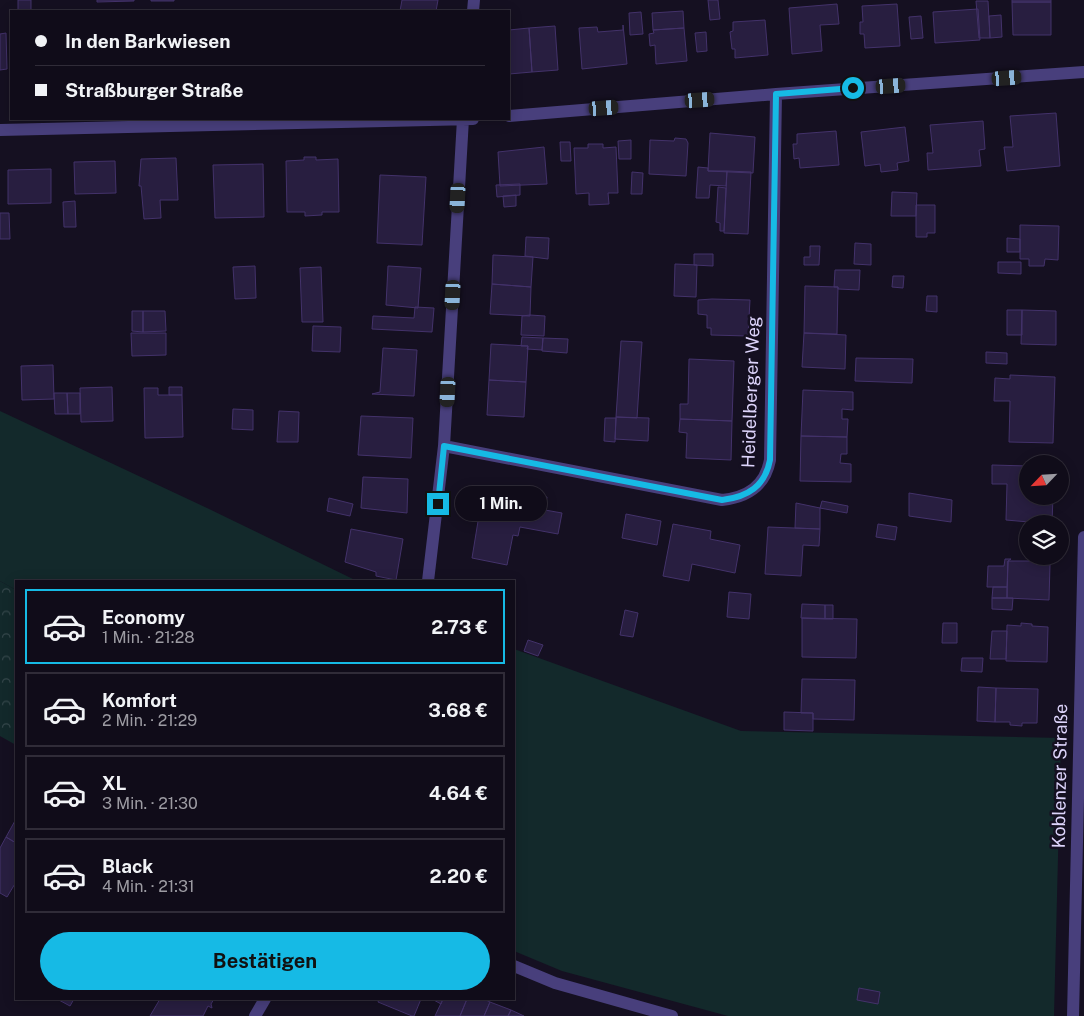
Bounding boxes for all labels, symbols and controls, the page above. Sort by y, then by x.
text: In den Barkwiesen [65,30,230,52]
car [991,69,1022,87]
route start [842,77,864,99]
car [875,77,906,95]
text: Straßburger Straße [65,79,243,101]
car [684,91,715,109]
car [588,99,619,117]
car [449,183,466,213]
car [444,280,461,310]
street label: Heidelberger Weg [737,316,764,468]
car [439,377,456,407]
north arrow [1019,455,1069,505]
map controls [1019,455,1069,565]
callout: 1 Min. [456,486,548,522]
route end [427,493,449,515]
text: 1 Min. [479,494,523,513]
button: layers [1019,515,1069,565]
icon: car [42,604,87,649]
text: Economy [102,606,185,628]
text: 2.73 € [431,616,488,638]
text: 1 Min. · 21:28 [102,628,195,647]
icon: car [42,687,87,732]
text: Komfort [102,689,177,711]
text: 3.68 € [428,699,488,721]
street label: Koblenzer Straße [1048,704,1071,848]
text: 2 Min. · 21:29 [102,711,197,730]
icon: car [42,770,87,815]
text: XL [102,772,127,794]
text: 4.64 € [429,782,488,804]
text: 3 Min. · 21:30 [102,794,198,813]
icon: car [42,853,87,898]
text: Black [102,855,153,877]
text: 2.20 € [429,865,488,887]
text: 4 Min. · 21:31 [102,877,195,896]
button: Bestätigen [40,932,490,990]

